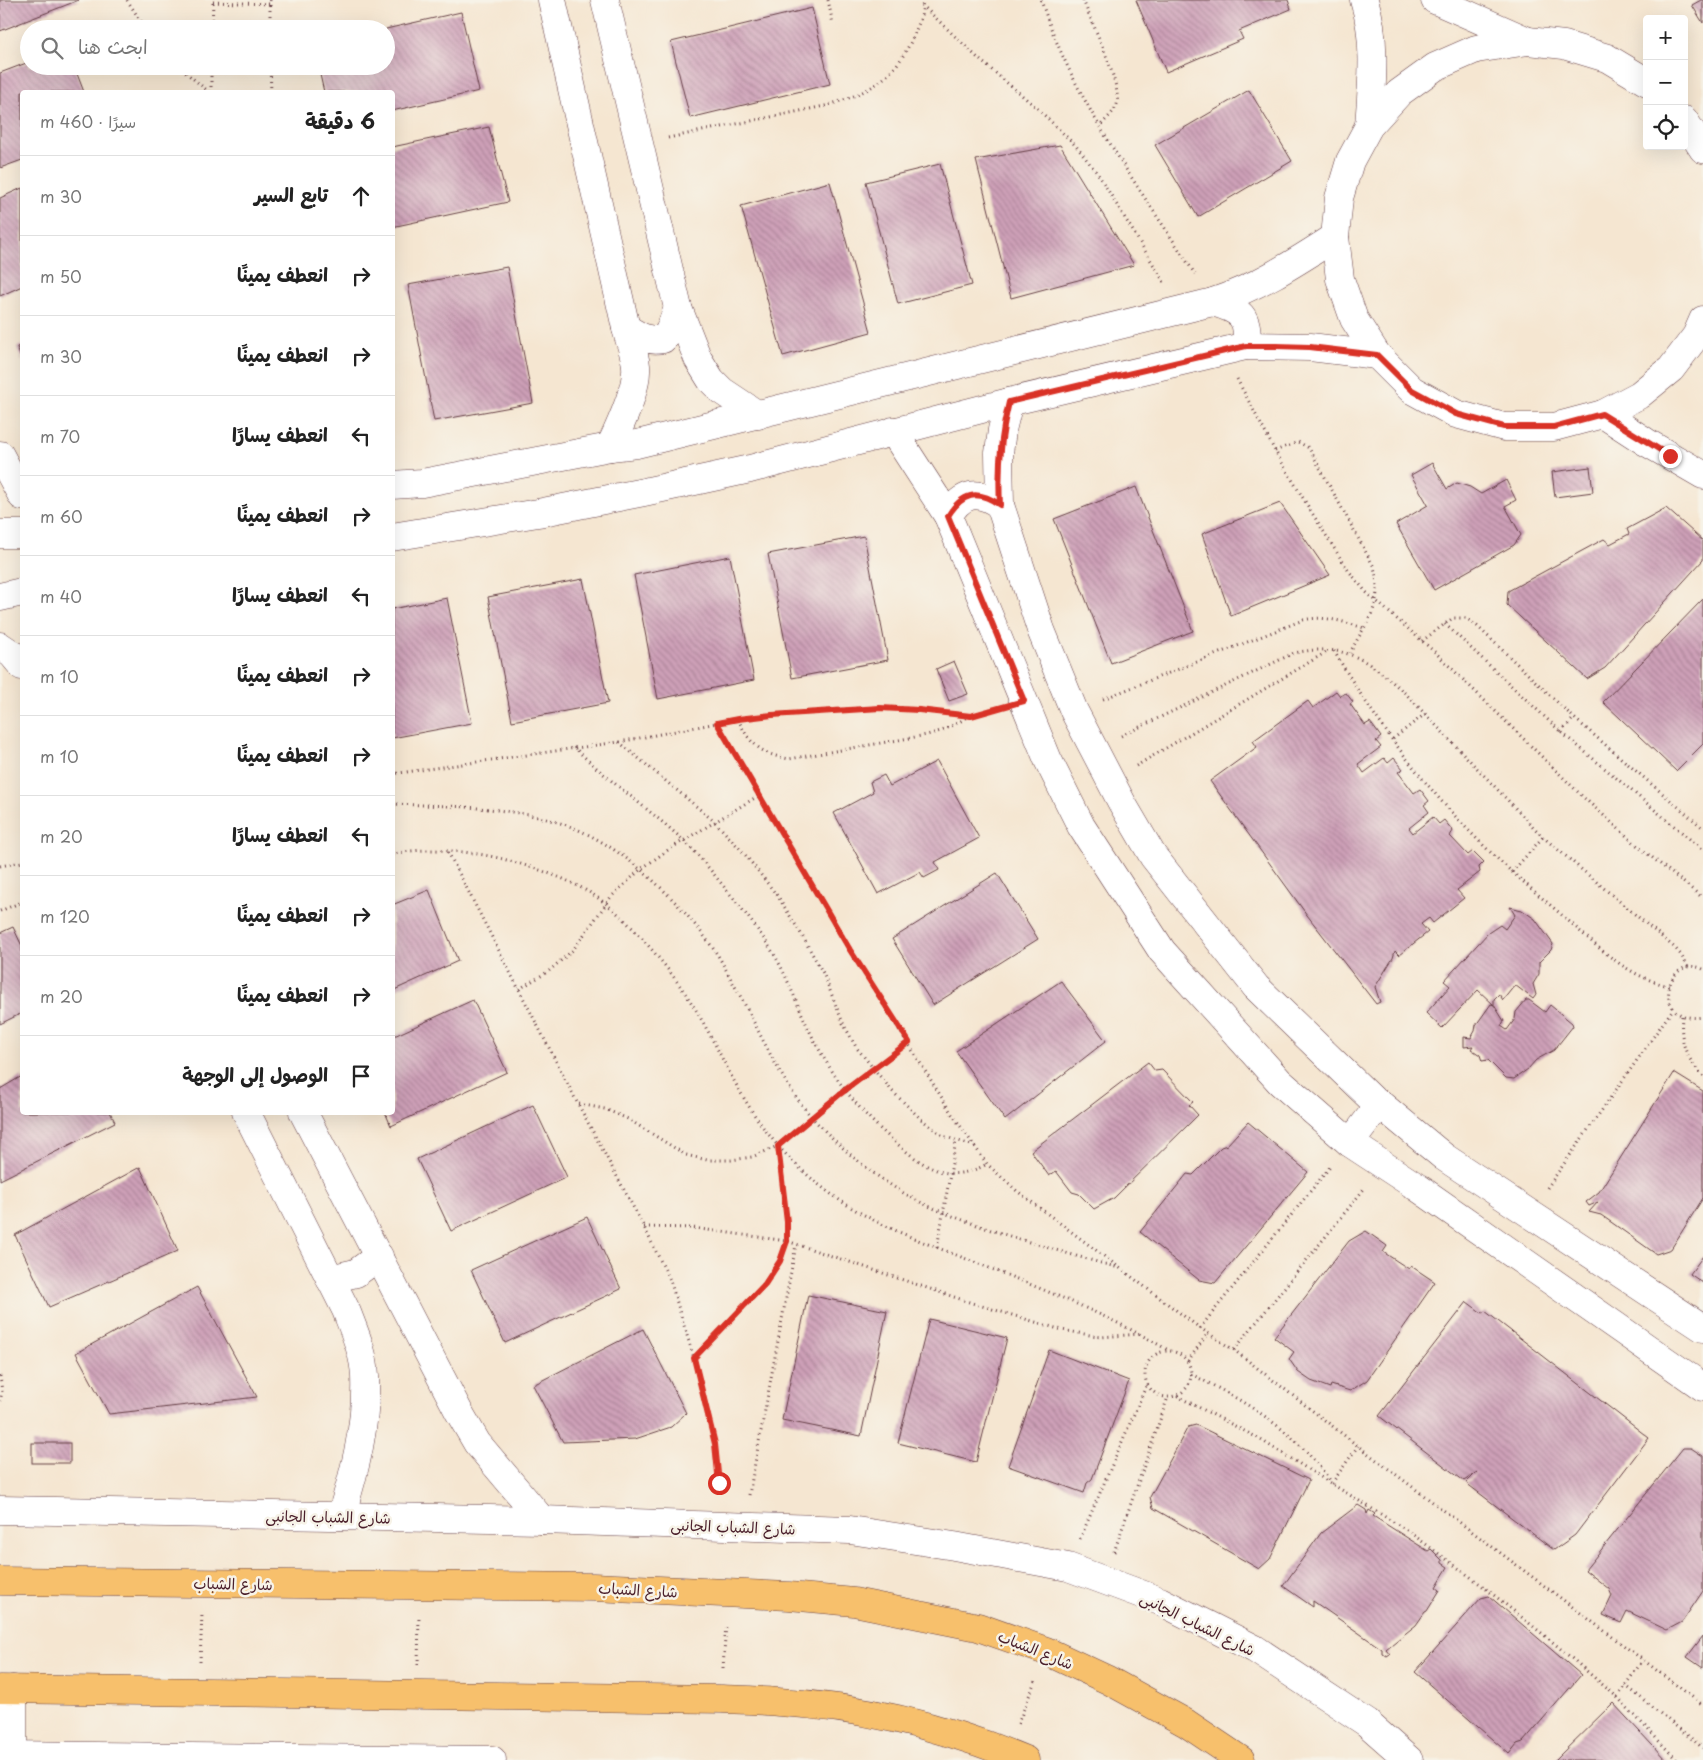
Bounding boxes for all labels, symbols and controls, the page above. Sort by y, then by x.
map controls [1643,15,1688,150]
button: + [1643,15,1688,60]
search box [20,20,395,75]
text: ابحث هنا [78,32,148,60]
icon: search [38,34,66,62]
button: − [1643,60,1688,105]
text: 6 دقيقة [305,104,375,136]
button: locate [1643,105,1688,150]
text: سيرًا · 460 m [40,109,136,133]
text: تابع السير [254,180,328,208]
icon: ahead [347,182,375,210]
text: 30 m [40,184,82,208]
text: انعطف يمينًا [237,260,328,288]
icon: right [347,262,375,290]
text: 50 m [40,264,82,288]
text: انعطف يمينًا [237,340,328,368]
icon: right [347,342,375,370]
text: 30 m [40,344,82,368]
text: انعطف يسارًا [232,420,328,448]
icon: left [347,422,375,450]
text: 70 m [40,424,80,448]
route end [1659,445,1682,468]
text: انعطف يمينًا [237,500,328,528]
icon: right [347,502,375,530]
text: 60 m [40,504,83,528]
text: انعطف يسارًا [232,580,328,608]
icon: left [347,582,375,610]
text: 40 m [40,584,82,608]
text: انعطف يمينًا [237,660,328,688]
icon: right [347,662,375,690]
text: 10 m [40,664,79,688]
text: انعطف يمينًا [237,740,328,768]
icon: right [347,742,375,770]
text: 10 m [40,744,79,768]
text: انعطف يسارًا [232,820,328,848]
icon: left [347,822,375,850]
text: 20 m [40,824,83,848]
text: انعطف يمينًا [237,900,328,928]
icon: right [347,902,375,930]
text: 120 m [40,904,90,928]
text: انعطف يمينًا [237,980,328,1008]
icon: right [347,982,375,1010]
text: 20 m [40,984,83,1008]
text: الوصول إلى الوجهة [182,1060,328,1088]
icon: arrive [347,1062,375,1090]
route start [708,1472,731,1495]
street label: شارع الشباب الجانبى [265,1503,391,1529]
street label: شارع الشباب الجانبى [670,1512,796,1540]
street label: شارع الشباب [193,1571,273,1595]
street label: شارع الشباب [598,1575,678,1603]
street label: شارع الشباب الجانبى [1137,1585,1259,1661]
street label: شارع الشباب [995,1623,1077,1675]

